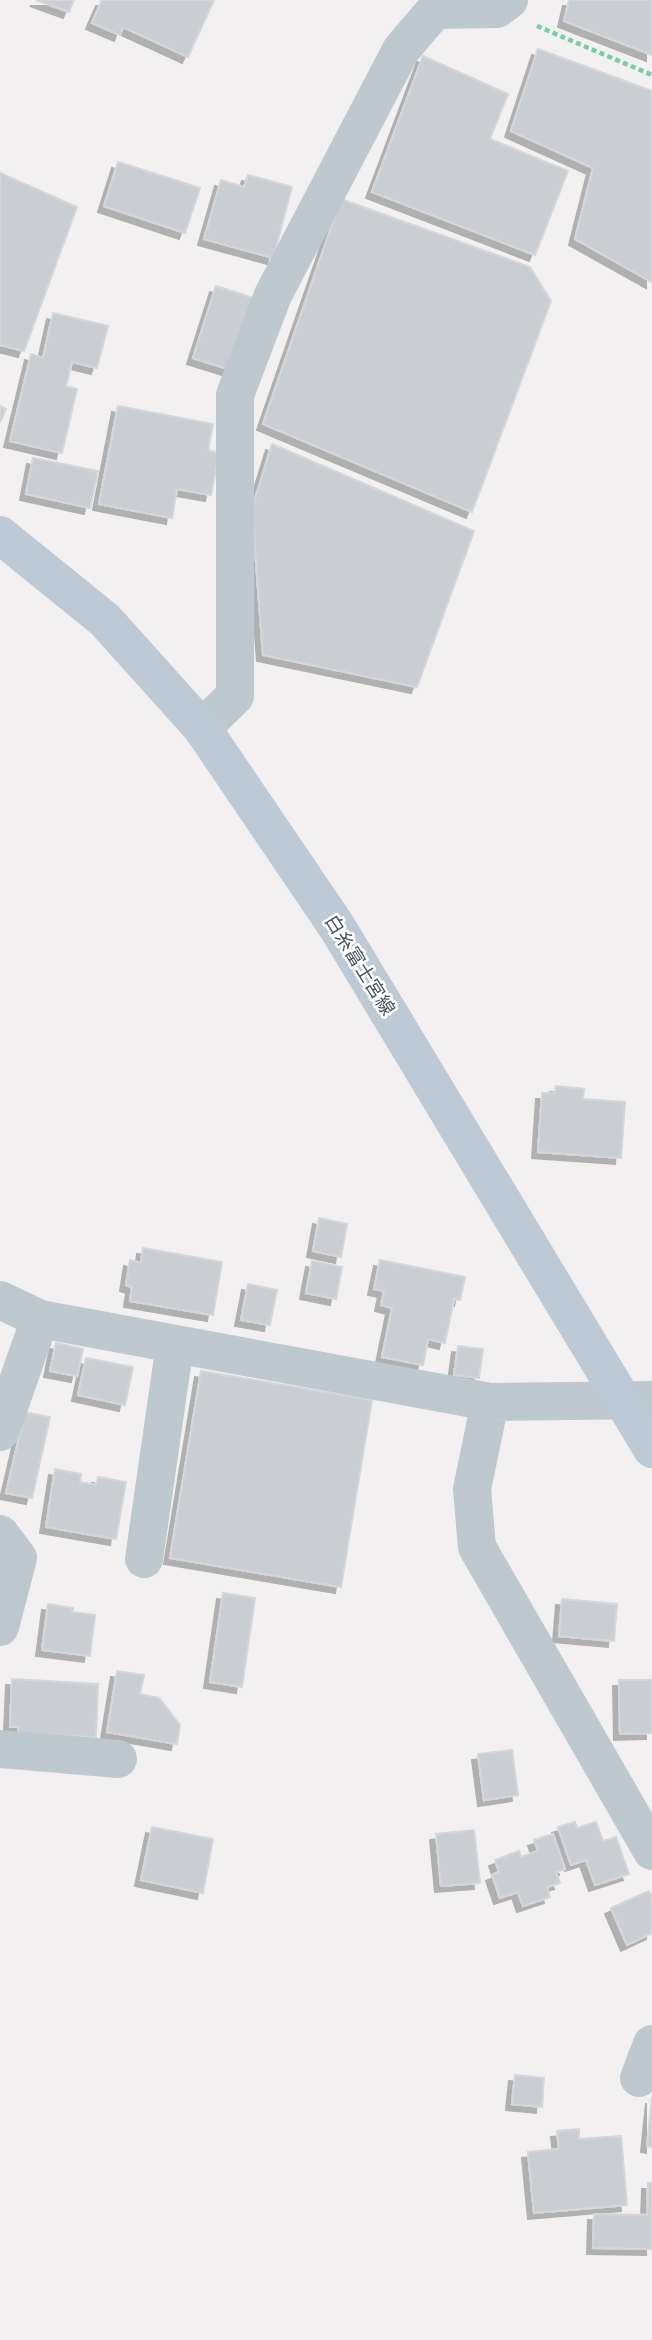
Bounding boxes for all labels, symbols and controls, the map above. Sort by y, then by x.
street label: 白糸富士宮線 [320,911,400,1019]

